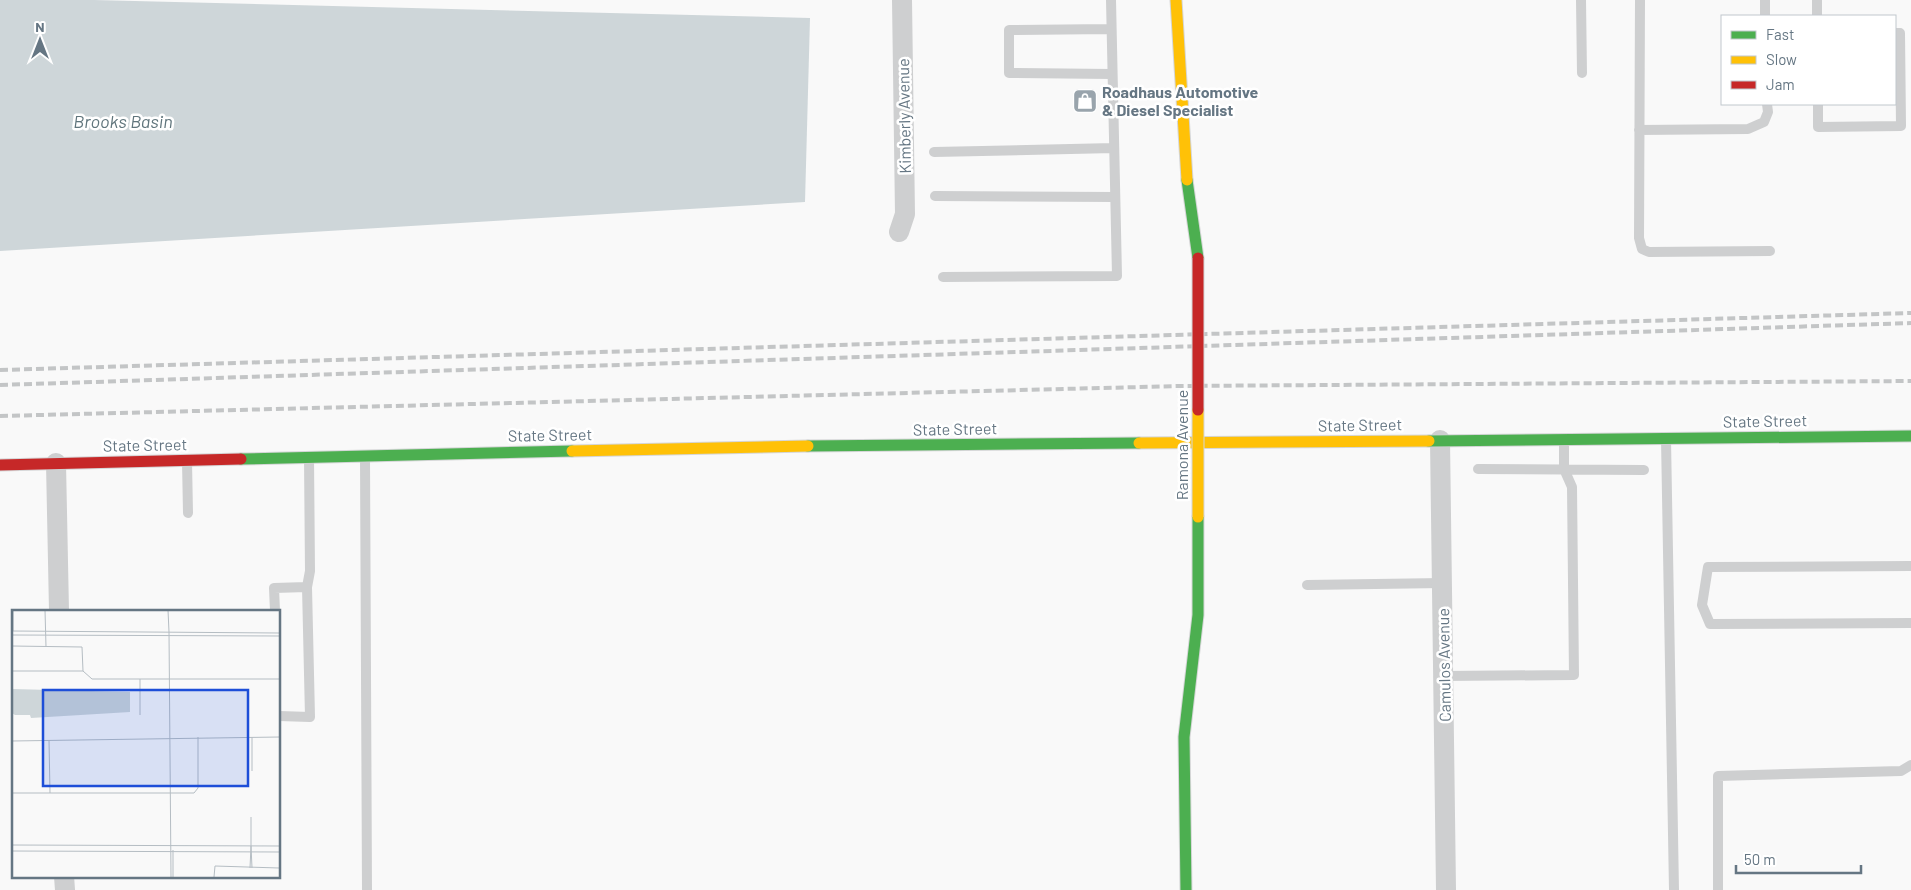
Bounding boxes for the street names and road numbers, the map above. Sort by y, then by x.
street label: Kimberly Avenue [893,58,914,174]
street label: Ramona Avenue [1172,390,1191,500]
street label: State Street [1723,410,1807,431]
street label: State Street [1318,414,1402,435]
street label: State Street [913,418,997,439]
street label: State Street [508,424,592,445]
street label: State Street [103,434,187,455]
street label: Camulos Avenue [1433,608,1454,722]

